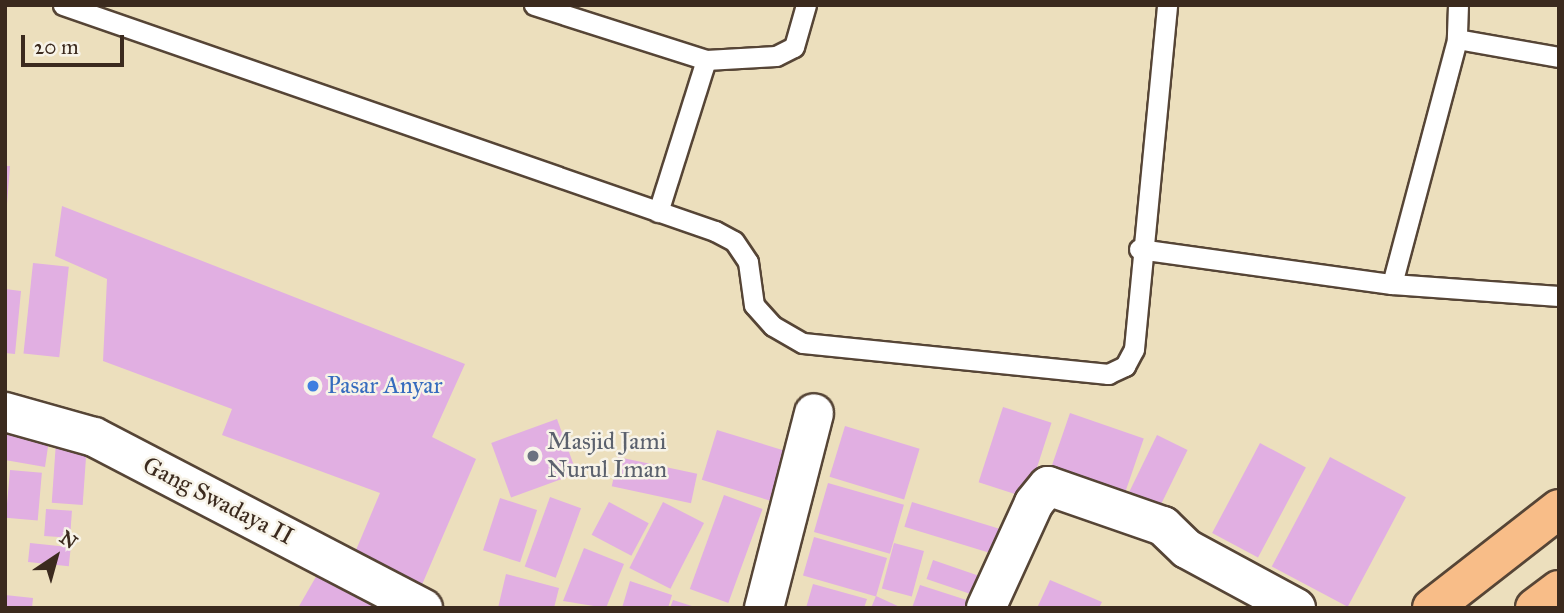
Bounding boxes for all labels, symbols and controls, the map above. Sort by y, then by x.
scale bar [24,21,128,65]
text: 20 m [34,34,79,60]
place label: Pasar Anyar [327,372,442,400]
marker: Pasar Anyar [305,378,321,394]
place label: Masjid Jami Nurul Iman [547,428,667,484]
marker: Masjid Jami Nurul Iman [525,448,541,464]
street label: Gang Swadaya II [138,451,298,551]
north arrow [21,522,91,592]
text: N [55,526,82,554]

